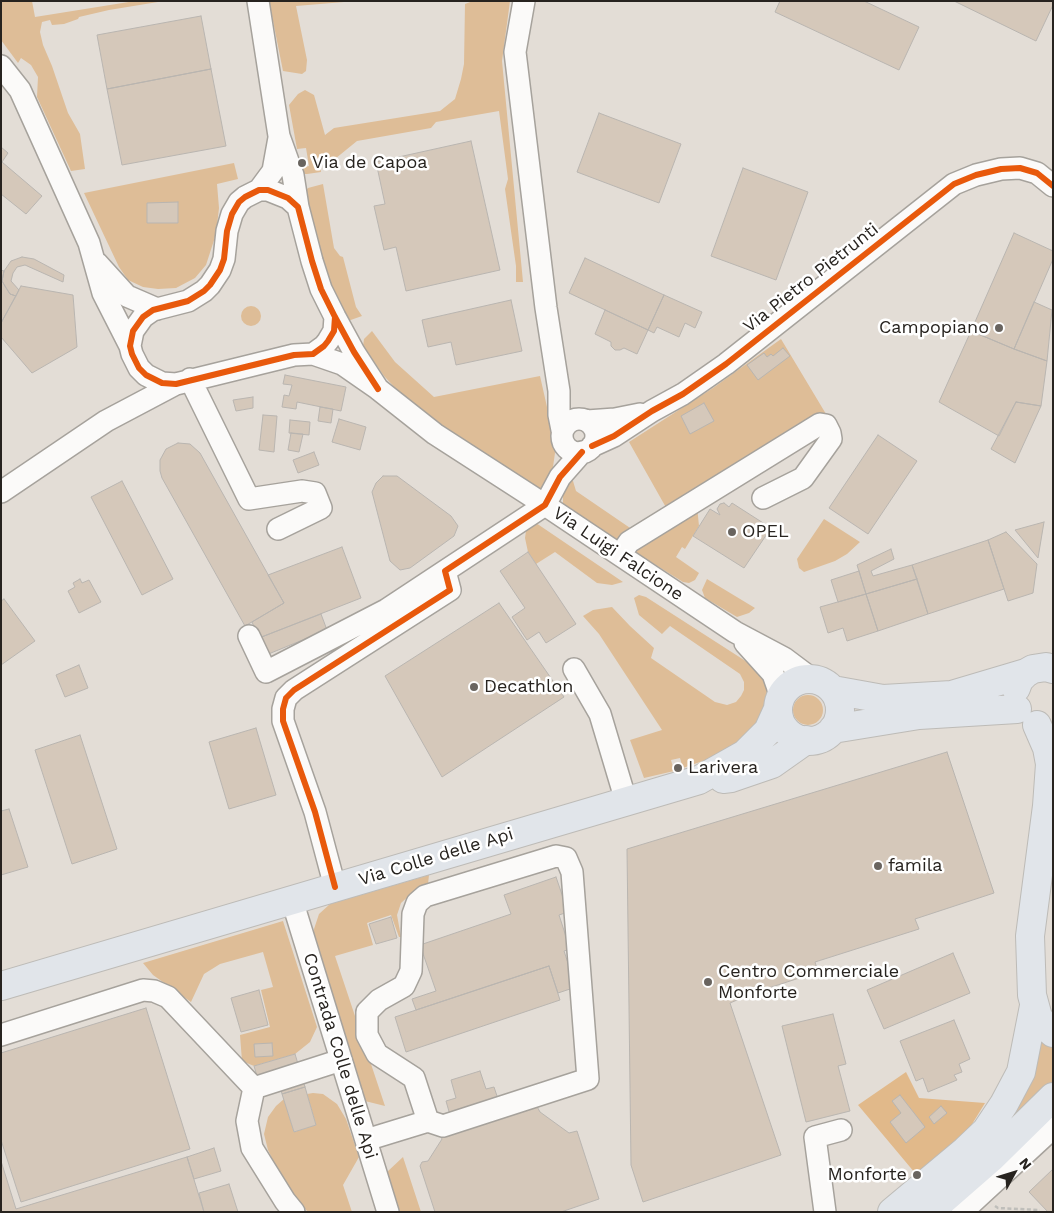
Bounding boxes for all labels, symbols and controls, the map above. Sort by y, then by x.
place label: Via de Capoa [312,152,427,174]
marker: Via de Capoa [296,157,308,169]
street label: Via Pietro Pietrunti [739,219,883,337]
place label: Campopiano [879,317,989,339]
marker: Campopiano [993,322,1005,334]
street label: Via Luigi Falcione [549,502,687,606]
place label: OPEL [742,521,789,543]
marker: OPEL [726,526,738,538]
place label: Decathlon [484,676,573,698]
marker: Decathlon [468,681,480,693]
place label: Larivera [688,757,758,779]
marker: Larivera [672,762,684,774]
street label: Via Colle delle Api [356,823,516,891]
place label: famila [888,855,942,877]
marker: famila [872,860,884,872]
street label: Contrada Colle delle Api [298,950,382,1162]
place label: Centro Commerciale Monforte [718,961,899,1004]
marker: Centro Commerciale Monforte [702,976,714,988]
north arrow [989,1148,1039,1198]
text: N [1016,1154,1035,1173]
place label: Monforte [828,1164,907,1186]
marker: Monforte [911,1169,923,1181]

